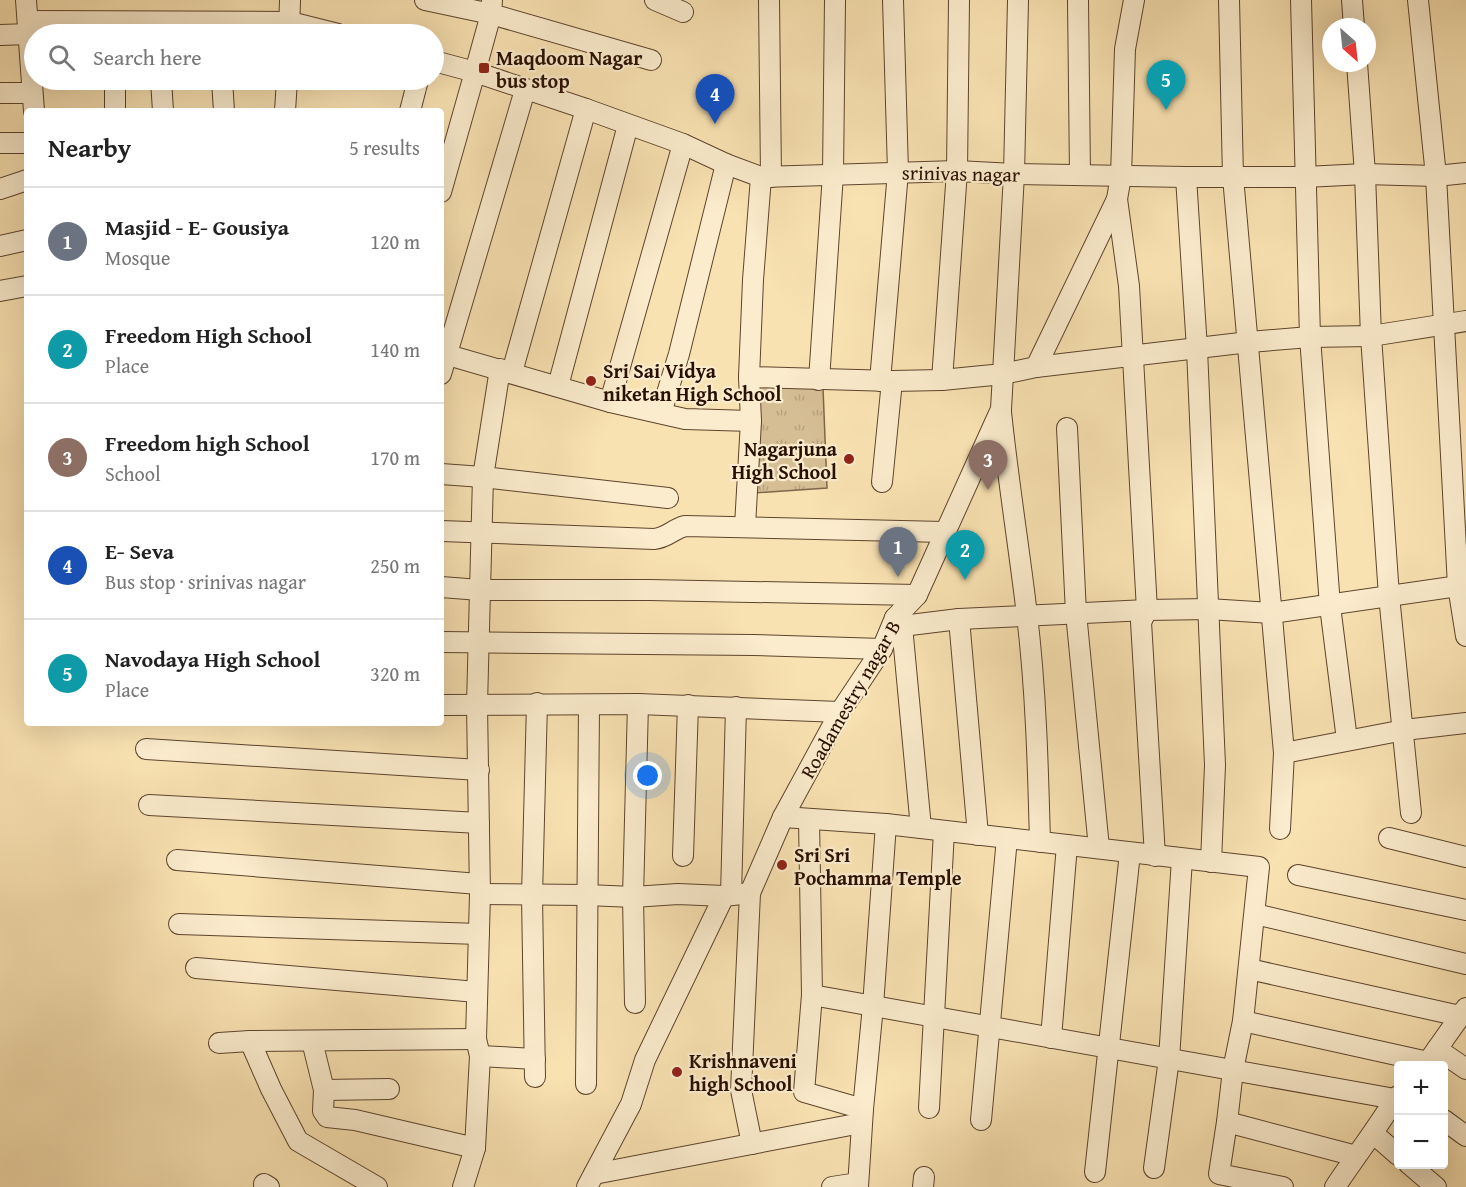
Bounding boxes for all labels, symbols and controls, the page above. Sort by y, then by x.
north arrow [1322,18,1376,72]
search box [24,24,444,90]
icon: search [45,41,78,74]
text: Search here [93,41,202,73]
place label: Maqdoom Nagar bus stop [496,43,643,95]
pin: 5 [1146,60,1186,110]
marker: Maqdoom Nagar bus stop [477,61,491,75]
pin: 4 [696,74,734,124]
text: Nearby [48,128,131,167]
text: 5 results [349,133,420,162]
street label: srinivas nagar [902,157,1020,189]
text: Masjid - E- Gousiya [105,211,289,243]
text: 1 [62,227,73,256]
text: 120 m [370,227,420,256]
text: Mosque [105,243,170,272]
text: Freedom High School [105,319,312,351]
text: 2 [62,335,73,364]
text: 140 m [370,335,420,364]
text: Place [105,351,149,380]
place label: Sri Sai Vidya niketan High School [603,356,781,408]
marker: Sri Sai Vidya niketan High School [584,374,598,388]
text: Freedom high School [105,427,310,459]
place label: Nagarjuna High School [731,434,838,486]
pin: 3 [968,440,1008,490]
text: 3 [62,443,73,472]
text: 170 m [370,443,420,472]
marker: Nagarjuna High School [842,452,856,466]
text: School [105,459,161,488]
pin: 1 [878,528,918,577]
pin: 2 [946,530,984,580]
text: E- Seva [105,535,174,567]
text: 4 [62,551,73,580]
text: 250 m [370,551,420,580]
text: Bus stop · srinivas nagar [105,567,306,596]
street label: Roadamestry nagar B [793,614,907,784]
text: Navodaya High School [105,643,320,675]
text: 5 [62,659,73,688]
text: 320 m [370,659,420,688]
text: Place [105,675,149,704]
your location [633,761,662,790]
place label: Sri Sri Pochamma Temple [794,840,962,892]
marker: Sri Sri Pochamma Temple [775,858,789,872]
place label: Krishnaveni high School [689,1046,797,1098]
map controls [1394,1061,1448,1169]
button: + [1394,1061,1448,1115]
marker: Krishnaveni high School [670,1065,684,1079]
button: − [1394,1115,1448,1169]

